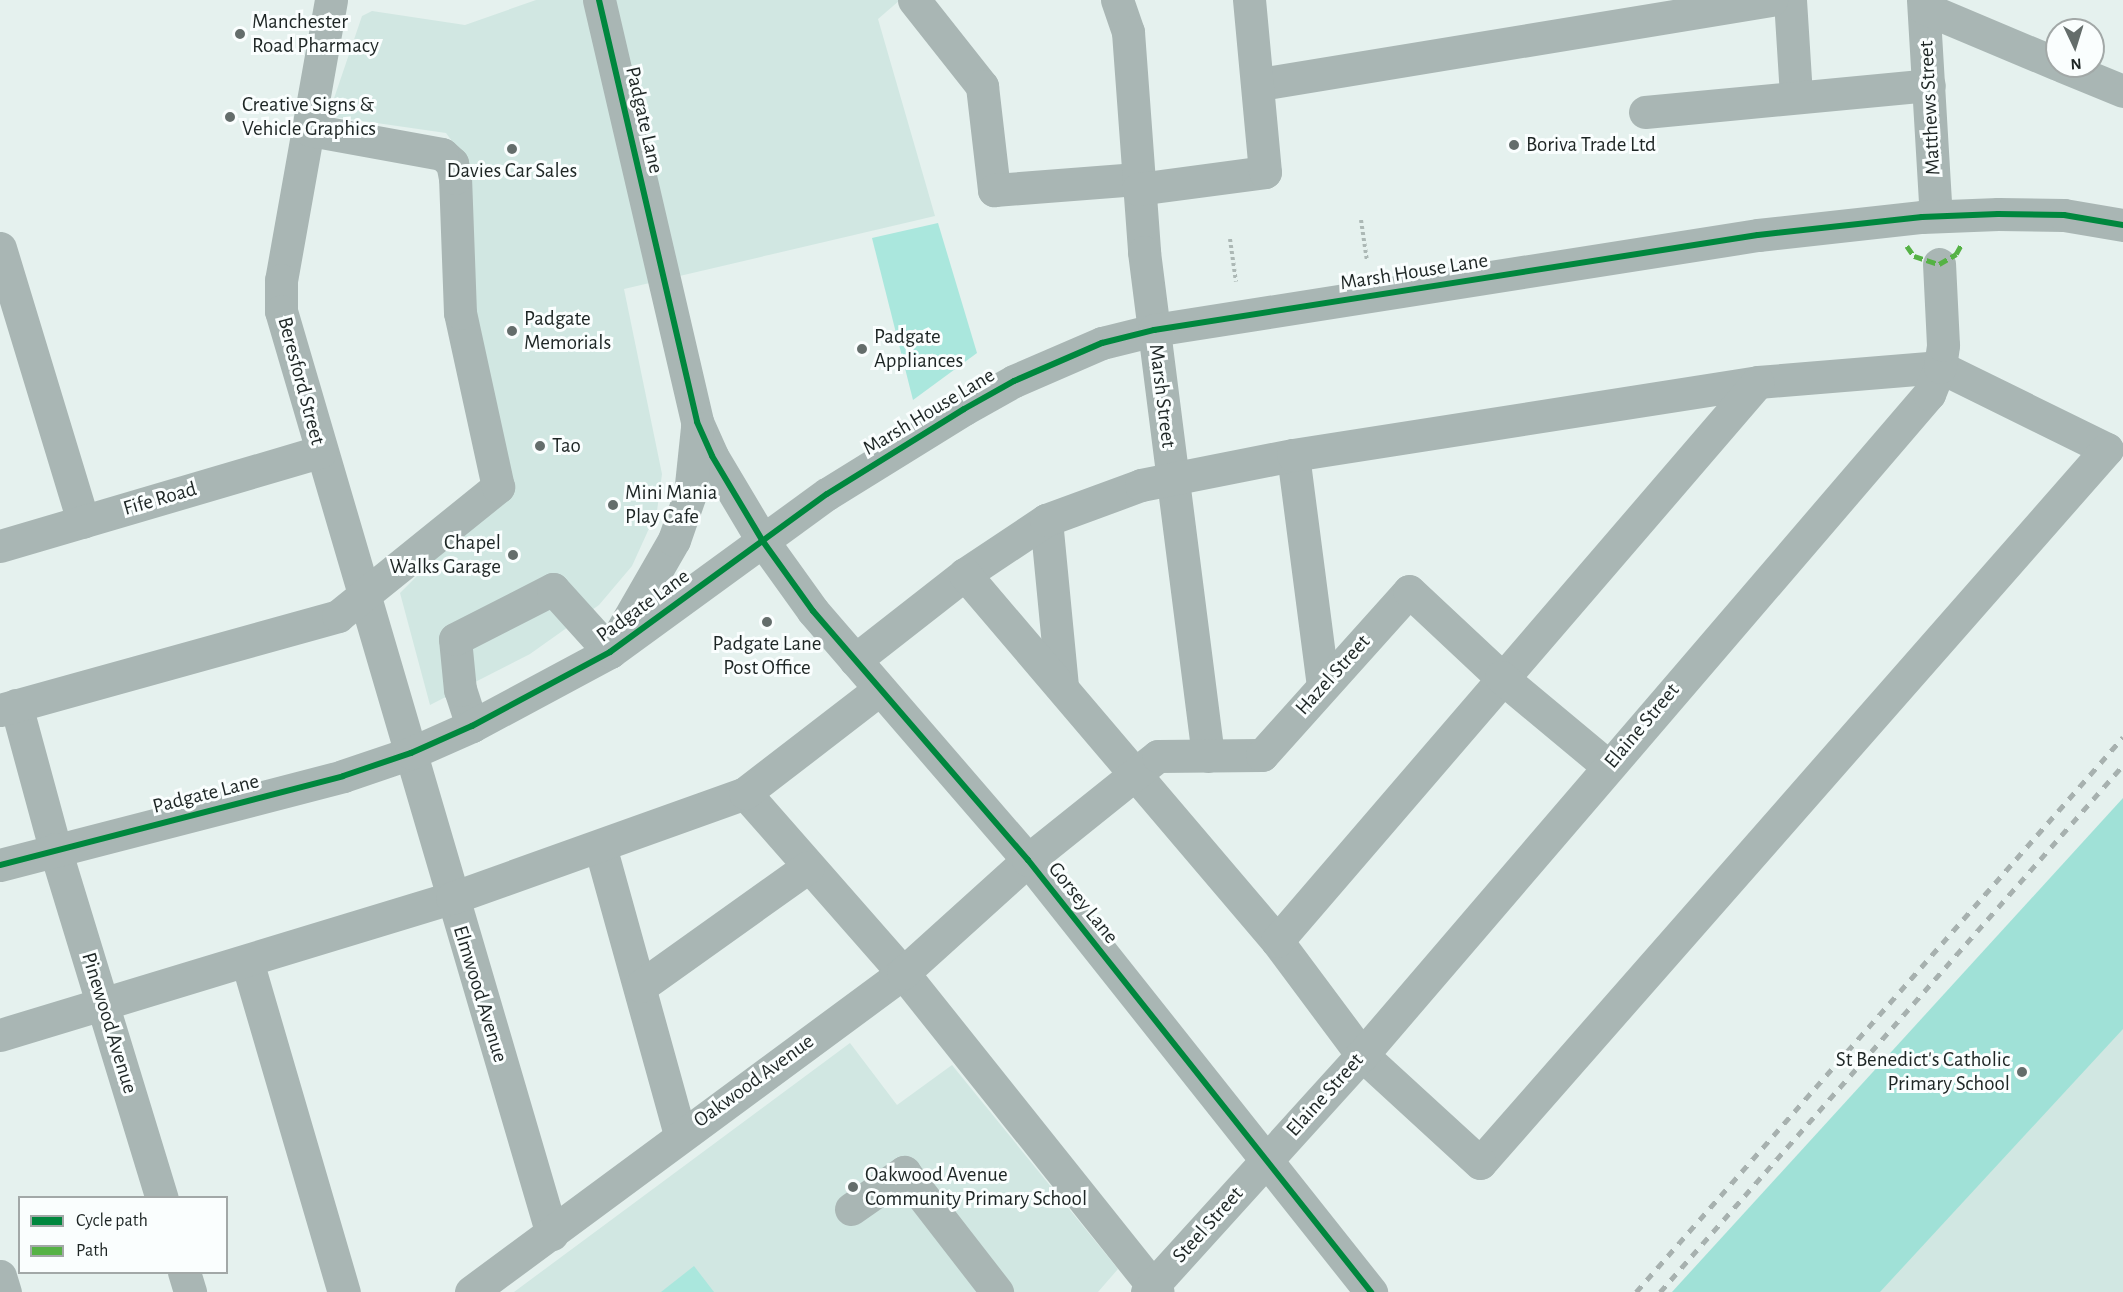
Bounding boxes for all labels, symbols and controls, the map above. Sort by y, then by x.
place label: Manchester Road Pharmacy [252,9,379,59]
north arrow [2045,18,2105,78]
marker: Manchester Road Pharmacy [233,27,247,41]
street label: Matthews Street [1914,40,1946,176]
text: N [2070,56,2082,72]
street label: Padgate Lane [619,64,669,176]
place label: Creative Signs & Vehicle Graphics [242,92,376,142]
marker: Creative Signs & Vehicle Graphics [223,110,237,124]
place label: Boriva Trade Ltd [1526,132,1656,158]
marker: Boriva Trade Ltd [1507,138,1521,152]
marker: Davies Car Sales [505,142,519,156]
place label: Davies Car Sales [447,158,577,184]
street label: Marsh House Lane [1338,248,1490,296]
place label: Padgate Memorials [524,306,611,356]
street label: Beresford Street [272,314,330,448]
marker: Padgate Memorials [505,324,519,338]
place label: Padgate Appliances [874,324,963,374]
marker: Padgate Appliances [855,342,869,356]
street label: Marsh Street [1143,343,1181,449]
street label: Marsh House Lane [858,363,1000,461]
place label: Tao [552,433,581,459]
marker: Tao [533,439,547,453]
street label: Fife Road [120,477,200,521]
place label: Mini Mania Play Cafe [625,480,718,530]
marker: Mini Mania Play Cafe [606,498,620,512]
place label: Chapel Walks Garage [390,530,501,580]
marker: Chapel Walks Garage [506,548,520,562]
street label: Padgate Lane [592,564,694,648]
marker: Padgate Lane Post Office [760,615,774,629]
street label: Hazel Street [1290,629,1376,721]
place label: Padgate Lane Post Office [713,631,821,681]
street label: Elaine Street [1599,678,1685,774]
street label: Padgate Lane [150,769,262,819]
street label: Gorsey Lane [1042,857,1124,949]
street label: Elmwood Avenue [447,923,513,1065]
street label: Pinewood Avenue [76,949,142,1097]
street label: Oakwood Avenue [689,1029,819,1133]
place label: St Benedict's Catholic Primary School [1836,1047,2010,1097]
street label: Elaine Street [1281,1048,1369,1142]
marker: St Benedict's Catholic Primary School [2015,1065,2029,1079]
place label: Oakwood Avenue Community Primary School [865,1162,1087,1212]
marker: Oakwood Avenue Community Primary School [846,1180,860,1194]
street label: Steel Street [1167,1182,1249,1268]
legend [18,1196,228,1274]
text: Cycle path [76,1212,148,1230]
text: Path [76,1242,108,1260]

